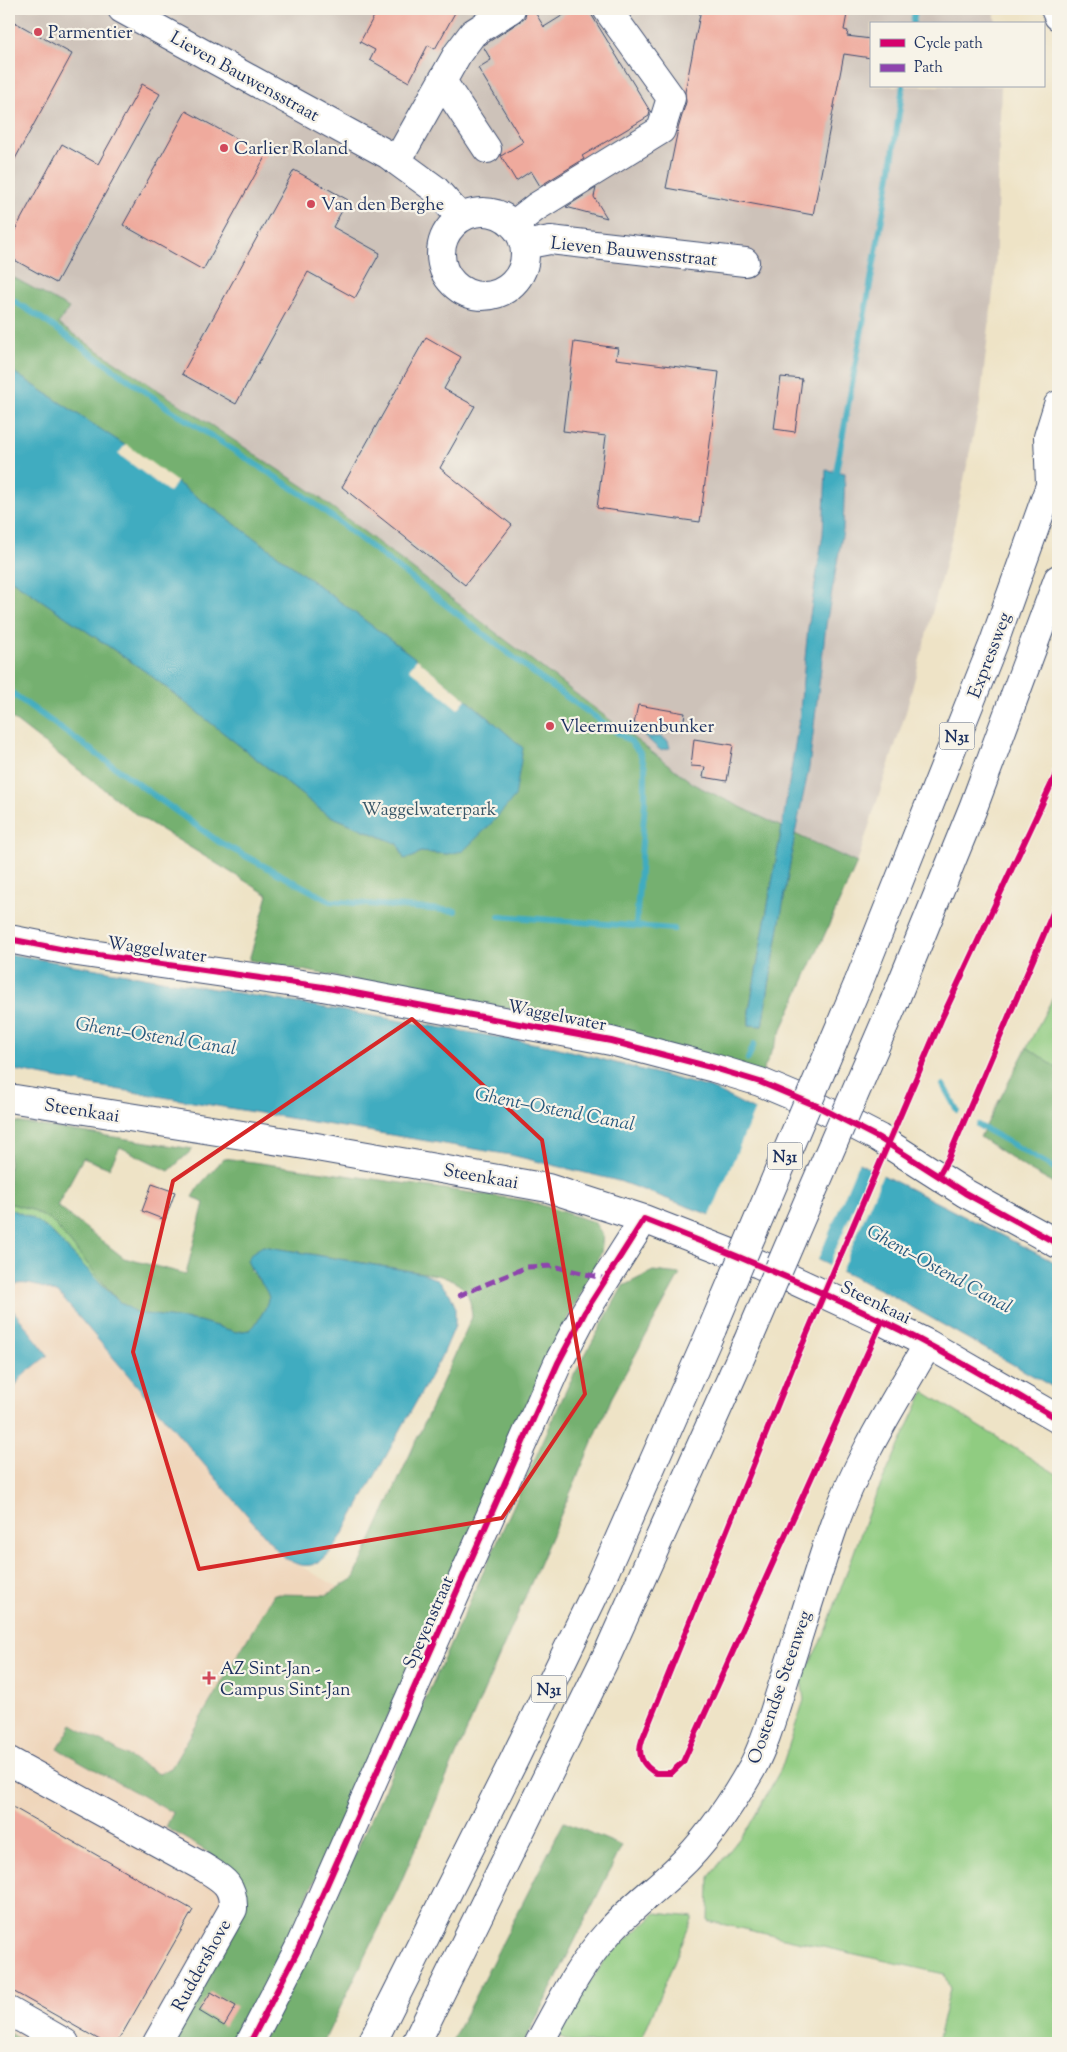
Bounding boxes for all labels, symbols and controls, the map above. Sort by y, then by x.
place label: Parmentier [48,21,133,47]
legend [870,22,1044,88]
marker: Parmentier [32,26,44,38]
street label: Lieven Bauwensstraat [165,26,323,130]
text: Cycle path [914,34,983,55]
text: Path [914,58,943,79]
place label: Carlier Roland [234,137,348,163]
marker: Carlier Roland [218,142,230,154]
place label: Van den Berghe [321,193,444,219]
marker: Van den Berghe [305,198,317,210]
street label: Lieven Bauwensstraat [549,231,718,275]
street label: Expressweg [963,609,1019,702]
place label: Vleermuizenbunker [560,715,714,741]
marker: Vleermuizenbunker [544,720,556,732]
road number: N31 [940,722,974,749]
park label: Waggelwaterpark [362,798,497,824]
street label: Waggelwater [105,931,208,971]
street label: Waggelwater [505,995,609,1039]
water label: Ghent–Ostend Canal [73,1011,238,1064]
water label: Ghent–Ostend Canal [472,1082,637,1139]
street label: Steenkaai [42,1093,121,1131]
road number: N31 [768,1142,802,1170]
street label: Steenkaai [441,1159,520,1197]
water label: Ghent–Ostend Canal [861,1219,1016,1321]
street label: Steenkaai [835,1275,915,1332]
street label: Speyenstraat [398,1572,462,1673]
street label: Oostendse Steenweg [742,1607,819,1768]
place label: AZ Sint-Jan - Campus Sint-Jan [220,1657,351,1704]
marker: AZ Sint-Jan - Campus Sint-Jan [202,1671,216,1685]
road number: N31 [532,1676,566,1702]
street label: Ruddershove [167,1915,239,2017]

